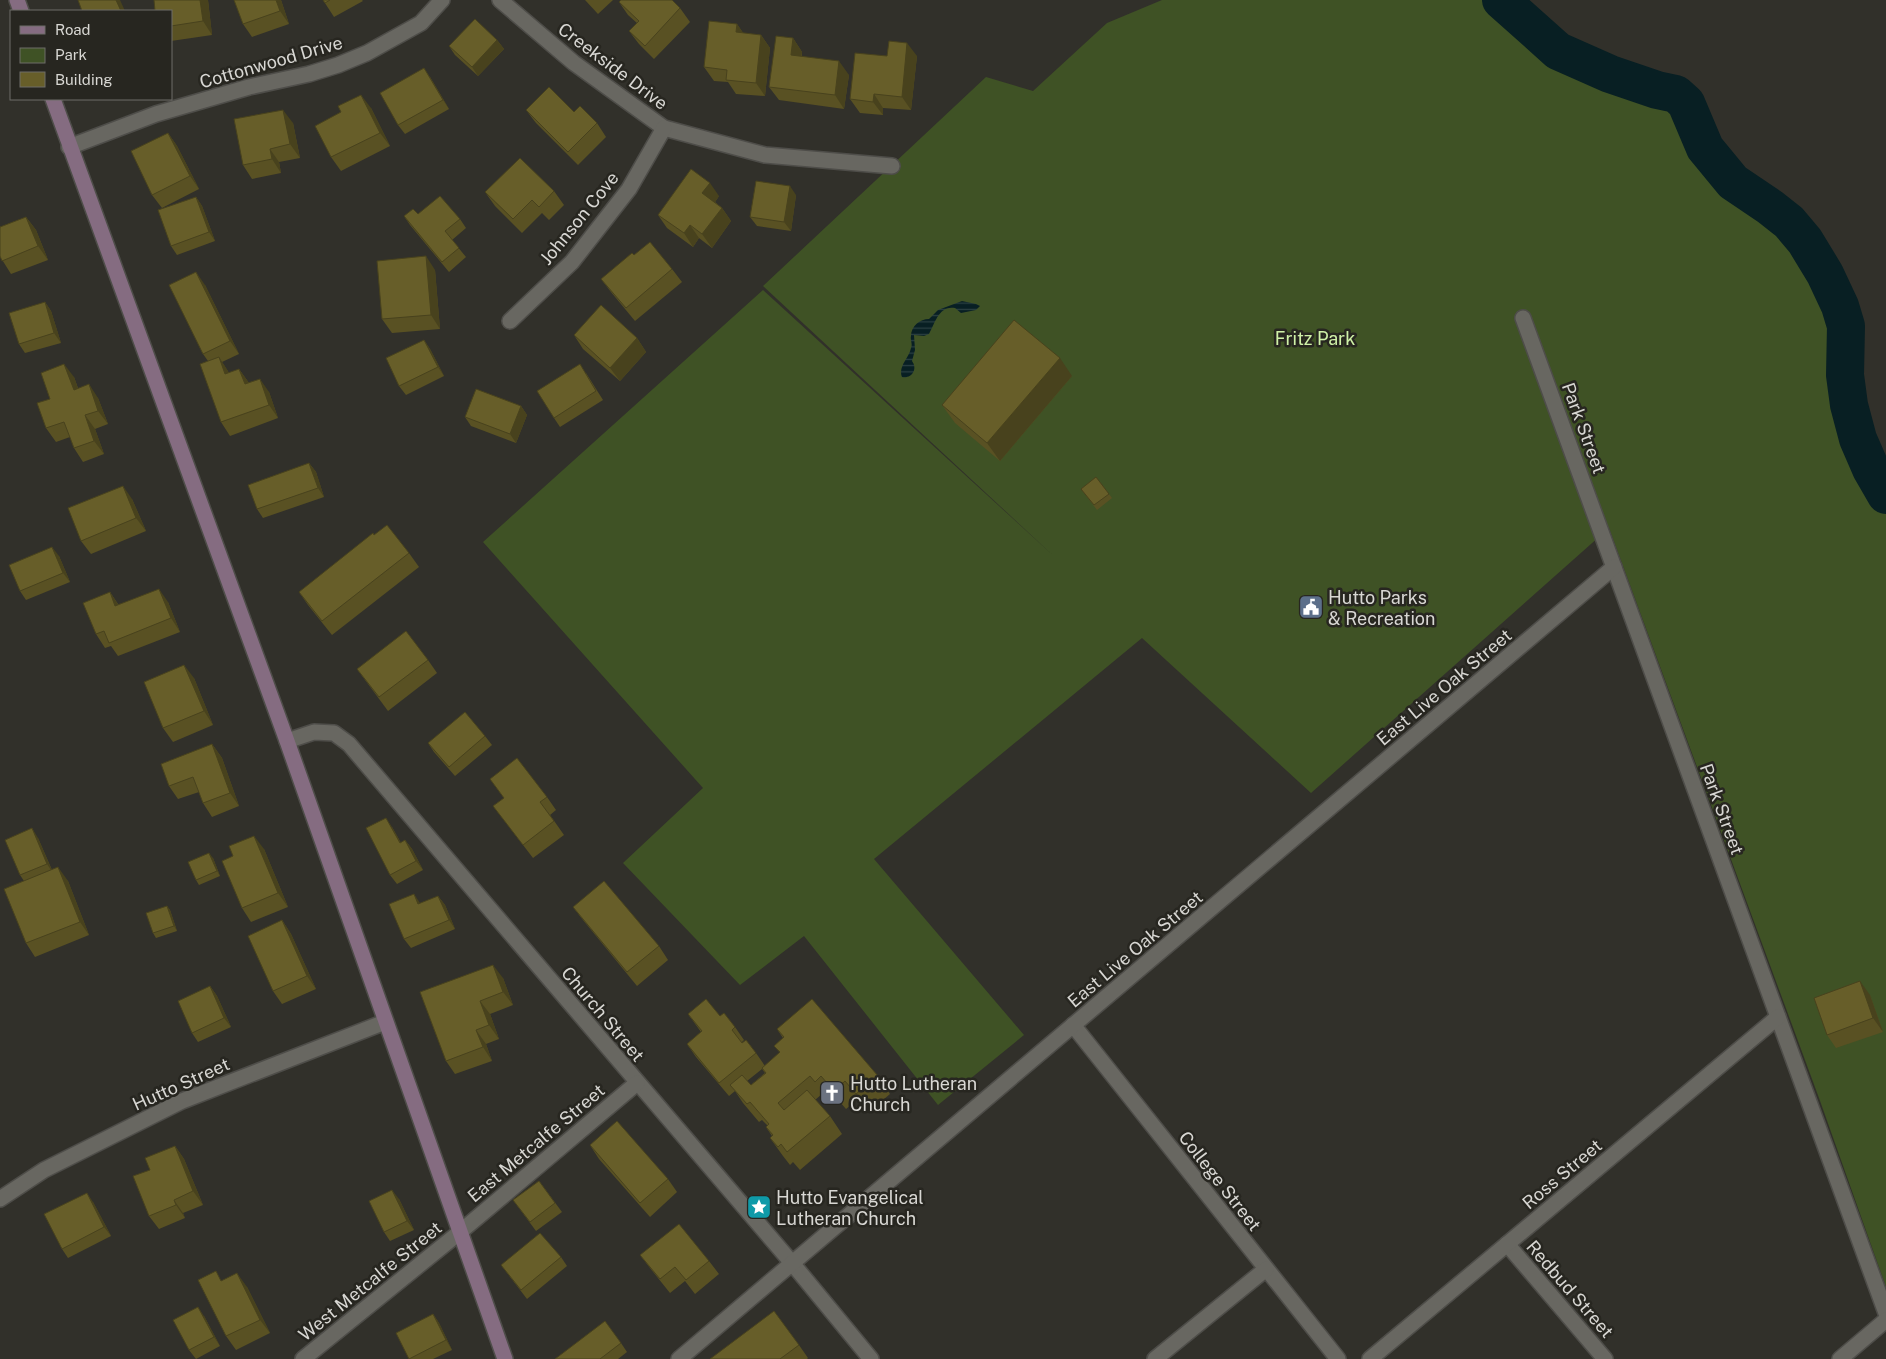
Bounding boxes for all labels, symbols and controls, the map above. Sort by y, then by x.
legend [10,10,172,100]
street label: Creekside Drive [554,18,672,114]
text: Road [55,21,91,38]
street label: Cottonwood Drive [197,32,345,92]
text: Park [55,46,87,63]
text: Building [55,71,113,88]
street label: Johnson Cove [535,167,623,269]
park label: Fritz Park [1275,328,1355,349]
street label: Park Street [1558,380,1610,476]
place label: Hutto Parks & Recreation [1328,587,1435,629]
public building icon: Hutto Parks & Recreation [1298,594,1324,620]
street label: East Live Oak Street [1372,625,1516,749]
street label: Park Street [1696,761,1748,857]
street label: East Live Oak Street [1063,887,1207,1011]
street label: Church Street [557,962,649,1066]
street label: Hutto Street [129,1053,233,1115]
place label: Hutto Lutheran Church [850,1073,977,1115]
street label: East Metcalfe Street [463,1080,609,1206]
church icon: Hutto Lutheran Church [819,1080,845,1106]
street label: College Street [1175,1127,1265,1235]
street label: Ross Street [1518,1135,1606,1213]
place label: Hutto Evangelical Lutheran Church [776,1187,924,1229]
place icon: Hutto Evangelical Lutheran Church [746,1194,772,1220]
street label: West Metcalfe Street [294,1217,446,1345]
street label: Redbud Street [1522,1236,1618,1342]

